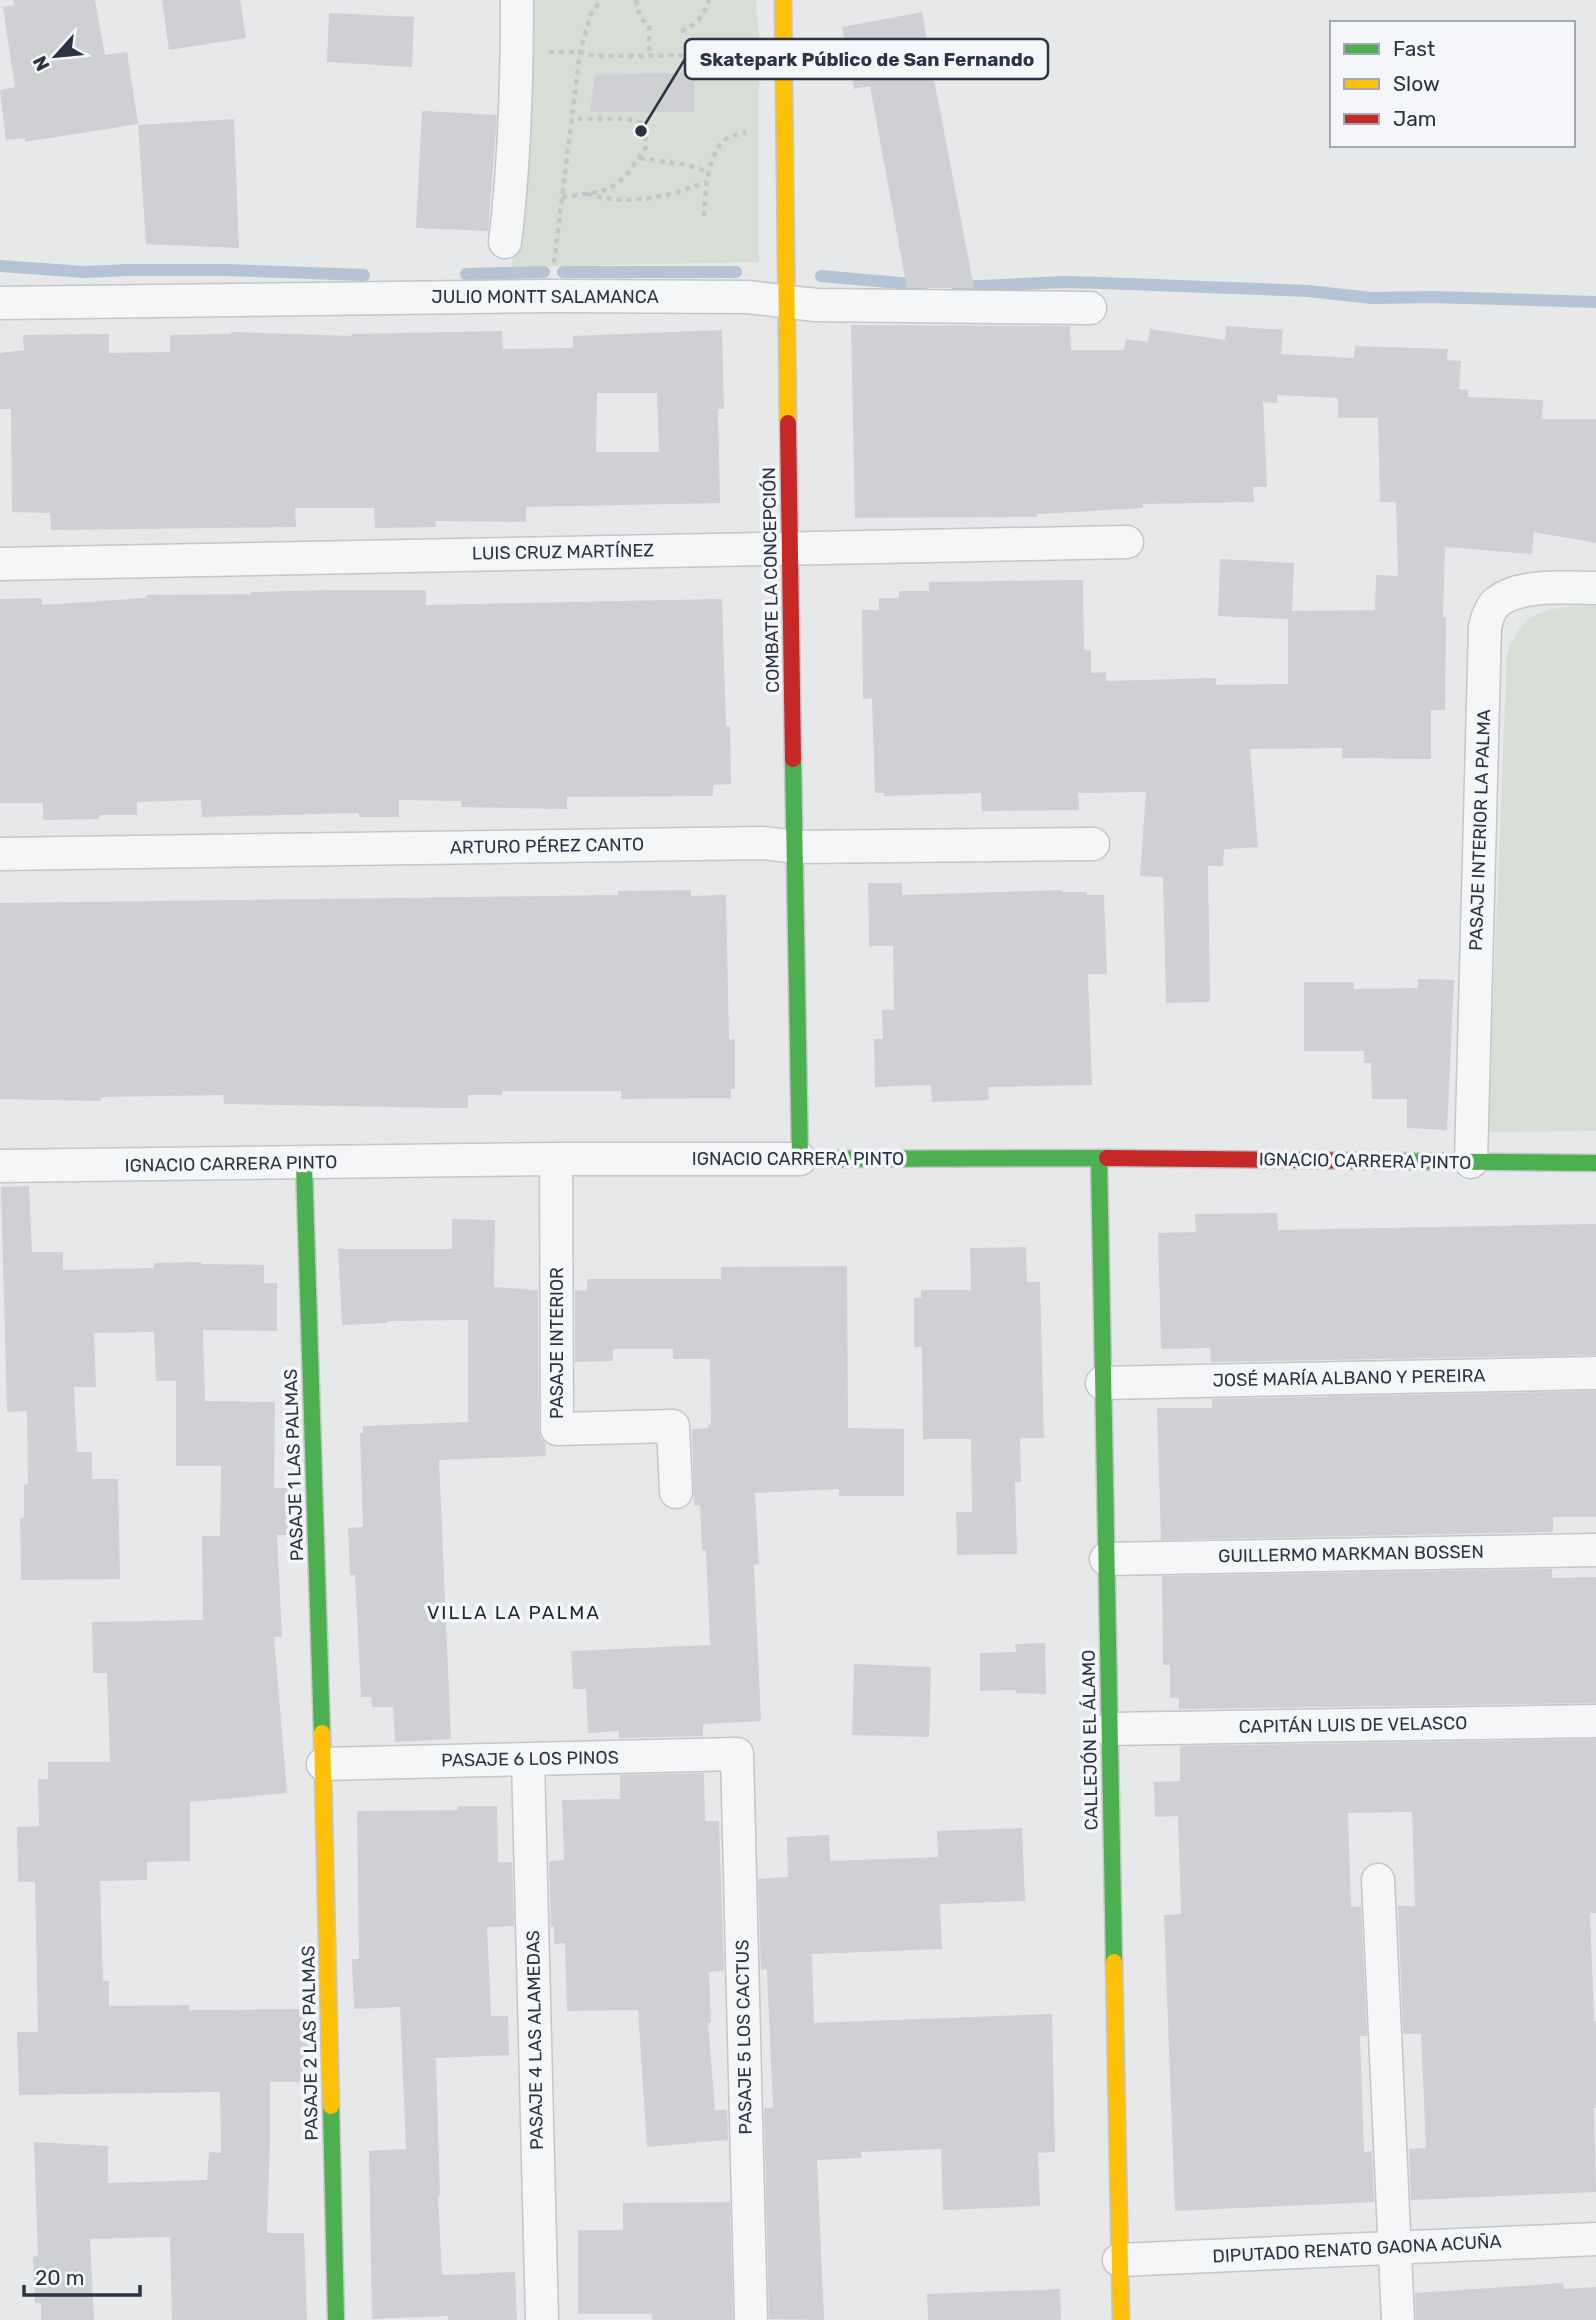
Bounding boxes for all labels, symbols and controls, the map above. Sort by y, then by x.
north arrow [21,21,91,91]
legend [1330,21,1575,147]
text: Fast [1393,36,1435,61]
callout: Skatepark Público de San Fernando [685,39,1048,79]
text: Skatepark Público de San Fernando [700,48,1034,71]
text: N [28,52,55,75]
text: Slow [1393,71,1440,96]
text: Jam [1393,106,1437,131]
street label: JULIO MONTT SALAMANCA [431,286,659,308]
street label: COMBATE LA CONCEPCIÓN [758,467,784,693]
street label: LUIS CRUZ MARTÍNEZ [472,539,654,565]
street label: PASAJE INTERIOR LA PALMA [1465,709,1495,951]
street label: ARTURO PÉREZ CANTO [450,833,644,859]
street label: IGNACIO CARRERA PINTO [692,1148,904,1170]
street label: IGNACIO CARRERA PINTO [1259,1148,1471,1174]
street label: IGNACIO CARRERA PINTO [125,1151,337,1177]
street label: PASAJE INTERIOR [546,1267,568,1419]
street label: JOSÉ MARÍA ALBANO Y PEREIRA [1212,1365,1486,1391]
street label: PASAJE 1 LAS PALMAS [280,1368,308,1562]
street label: GUILLERMO MARKMAN BOSSEN [1218,1541,1484,1567]
district label: VILLA LA PALMA [427,1601,601,1624]
street label: CALLEJÓN EL ÁLAMO [1077,1649,1103,1831]
street label: CAPITÁN LUIS DE VELASCO [1238,1712,1468,1738]
street label: PASAJE 6 LOS PINOS [441,1746,619,1772]
street label: PASAJE 4 LAS ALAMEDAS [522,1930,548,2150]
street label: PASAJE 5 LOS CACTUS [731,1939,757,2135]
street label: PASAJE 2 LAS PALMAS [297,1945,323,2141]
street label: DIPUTADO RENATO GAONA ACUÑA [1212,2230,1502,2268]
scale bar [24,2254,140,2298]
text: 20 m [35,2265,84,2290]

